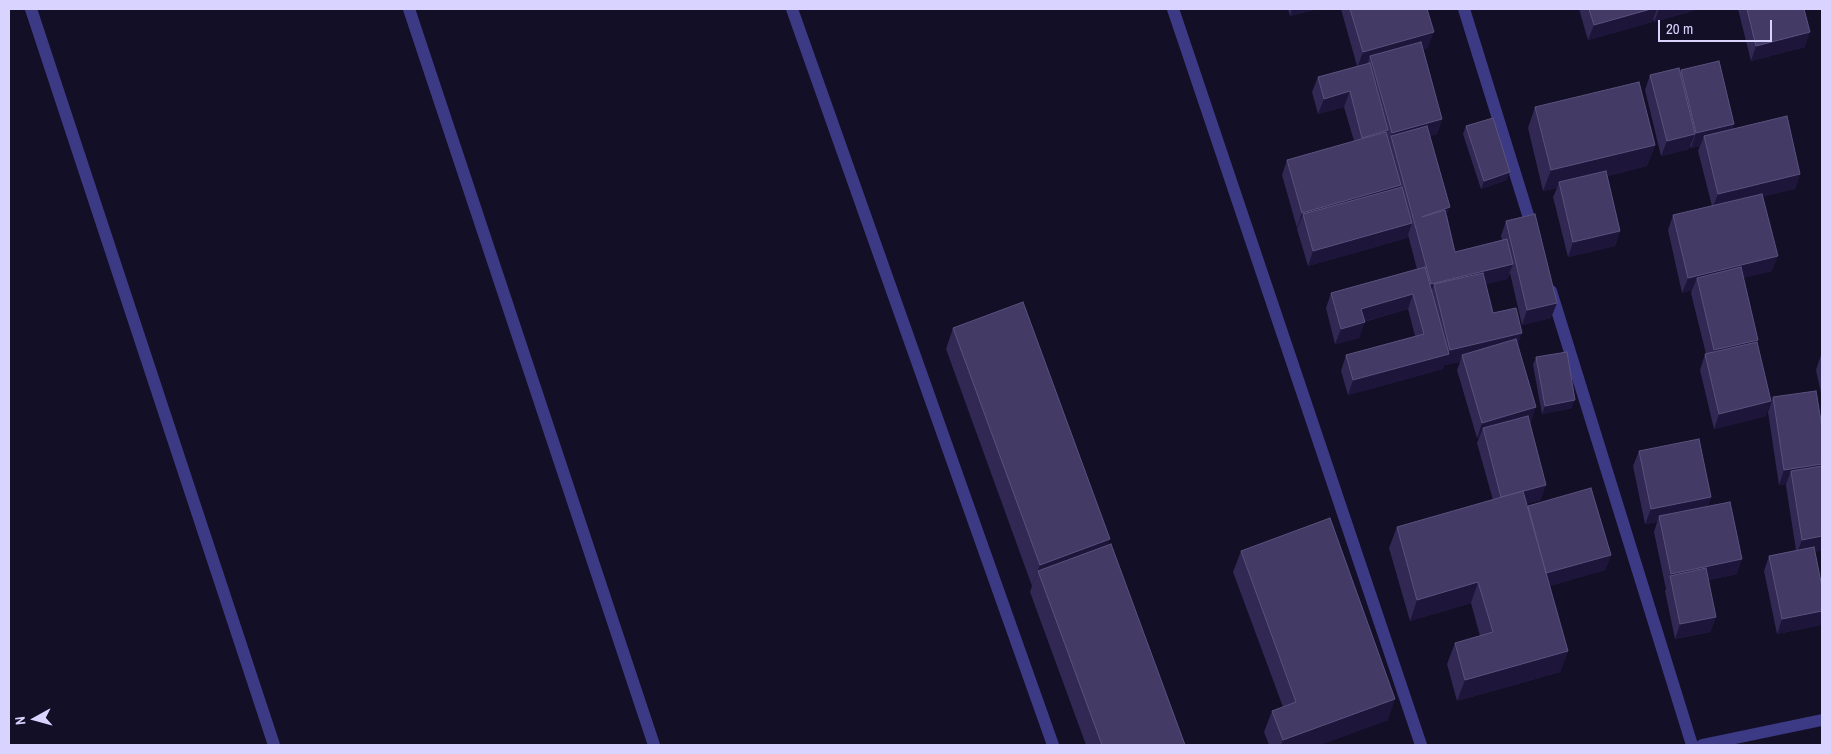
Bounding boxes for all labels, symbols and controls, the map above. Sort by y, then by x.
scale bar [1661,10,1775,42]
text: 20 m [1666,18,1693,39]
north arrow [10,694,60,744]
text: N [11,716,30,726]

